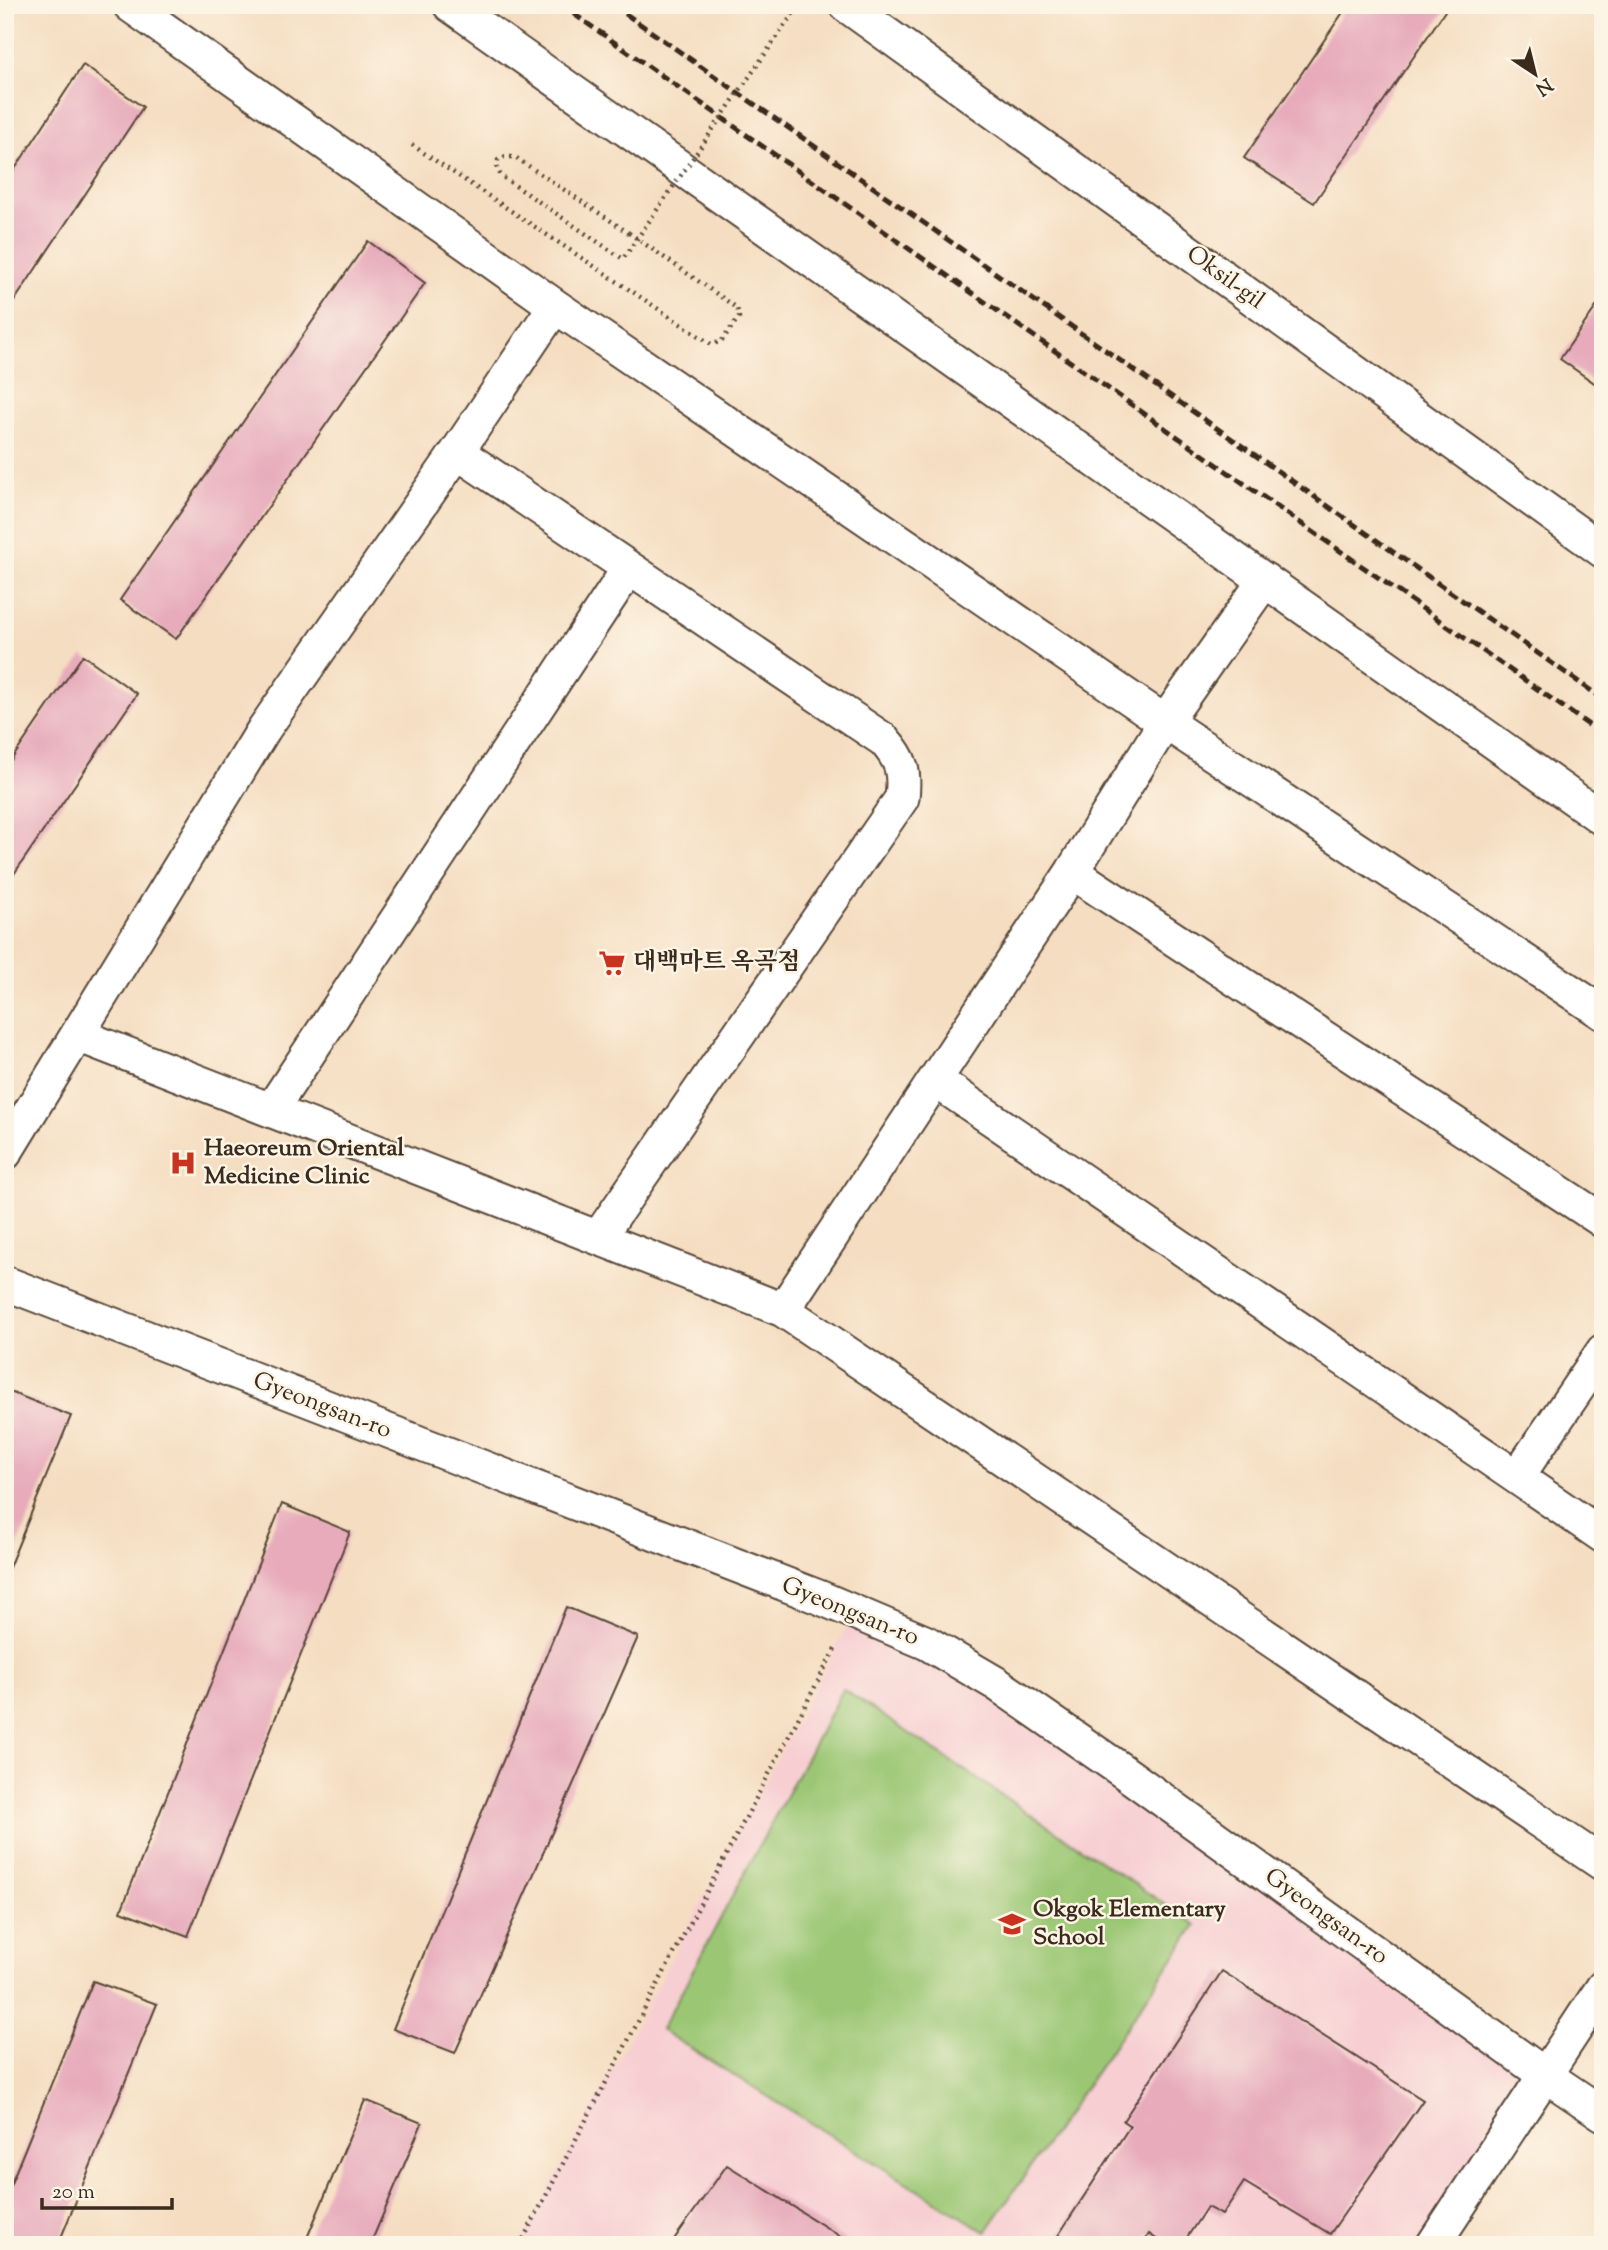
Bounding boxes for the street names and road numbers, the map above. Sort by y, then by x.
street label: Oksil-gil [1179,238,1271,318]
street label: Gyeongsan-ro [248,1364,396,1448]
street label: Gyeongsan-ro [776,1569,924,1655]
street label: Gyeongsan-ro [1257,1860,1395,1974]

